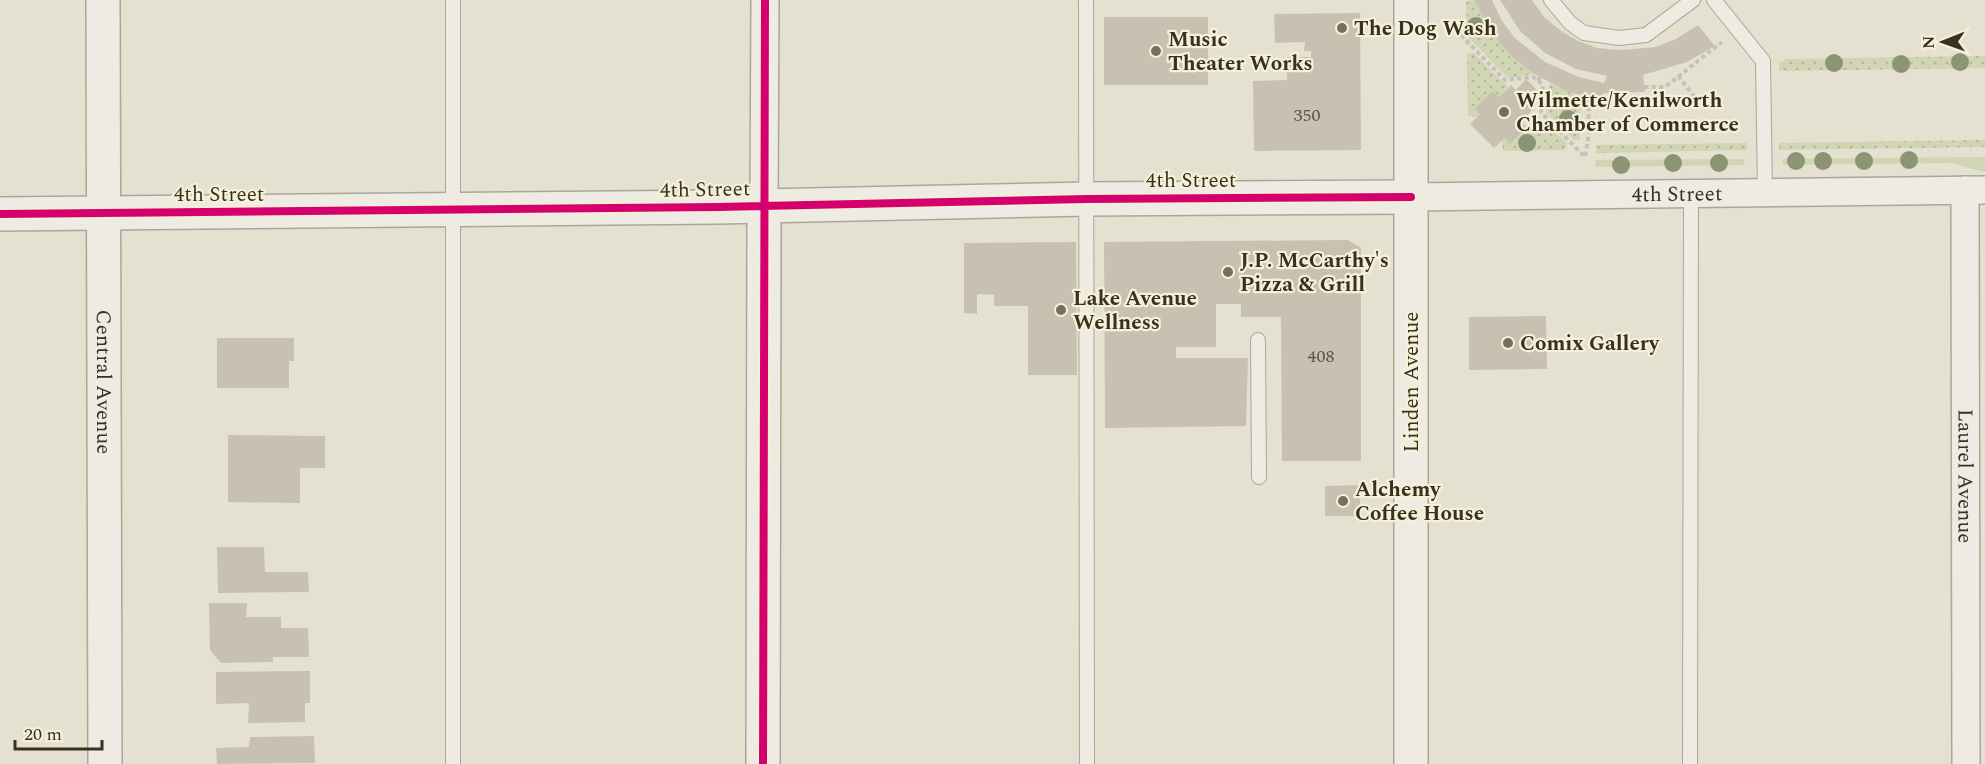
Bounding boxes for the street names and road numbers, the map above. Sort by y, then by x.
street label: 4th Street [1146,165,1236,197]
street label: 4th Street [659,173,751,207]
street label: 4th Street [1632,178,1722,211]
street label: 4th Street [174,179,264,211]
street label: Central Avenue [87,310,119,454]
street label: Linden Avenue [1396,312,1428,452]
street label: Laurel Avenue [1948,409,1981,543]

